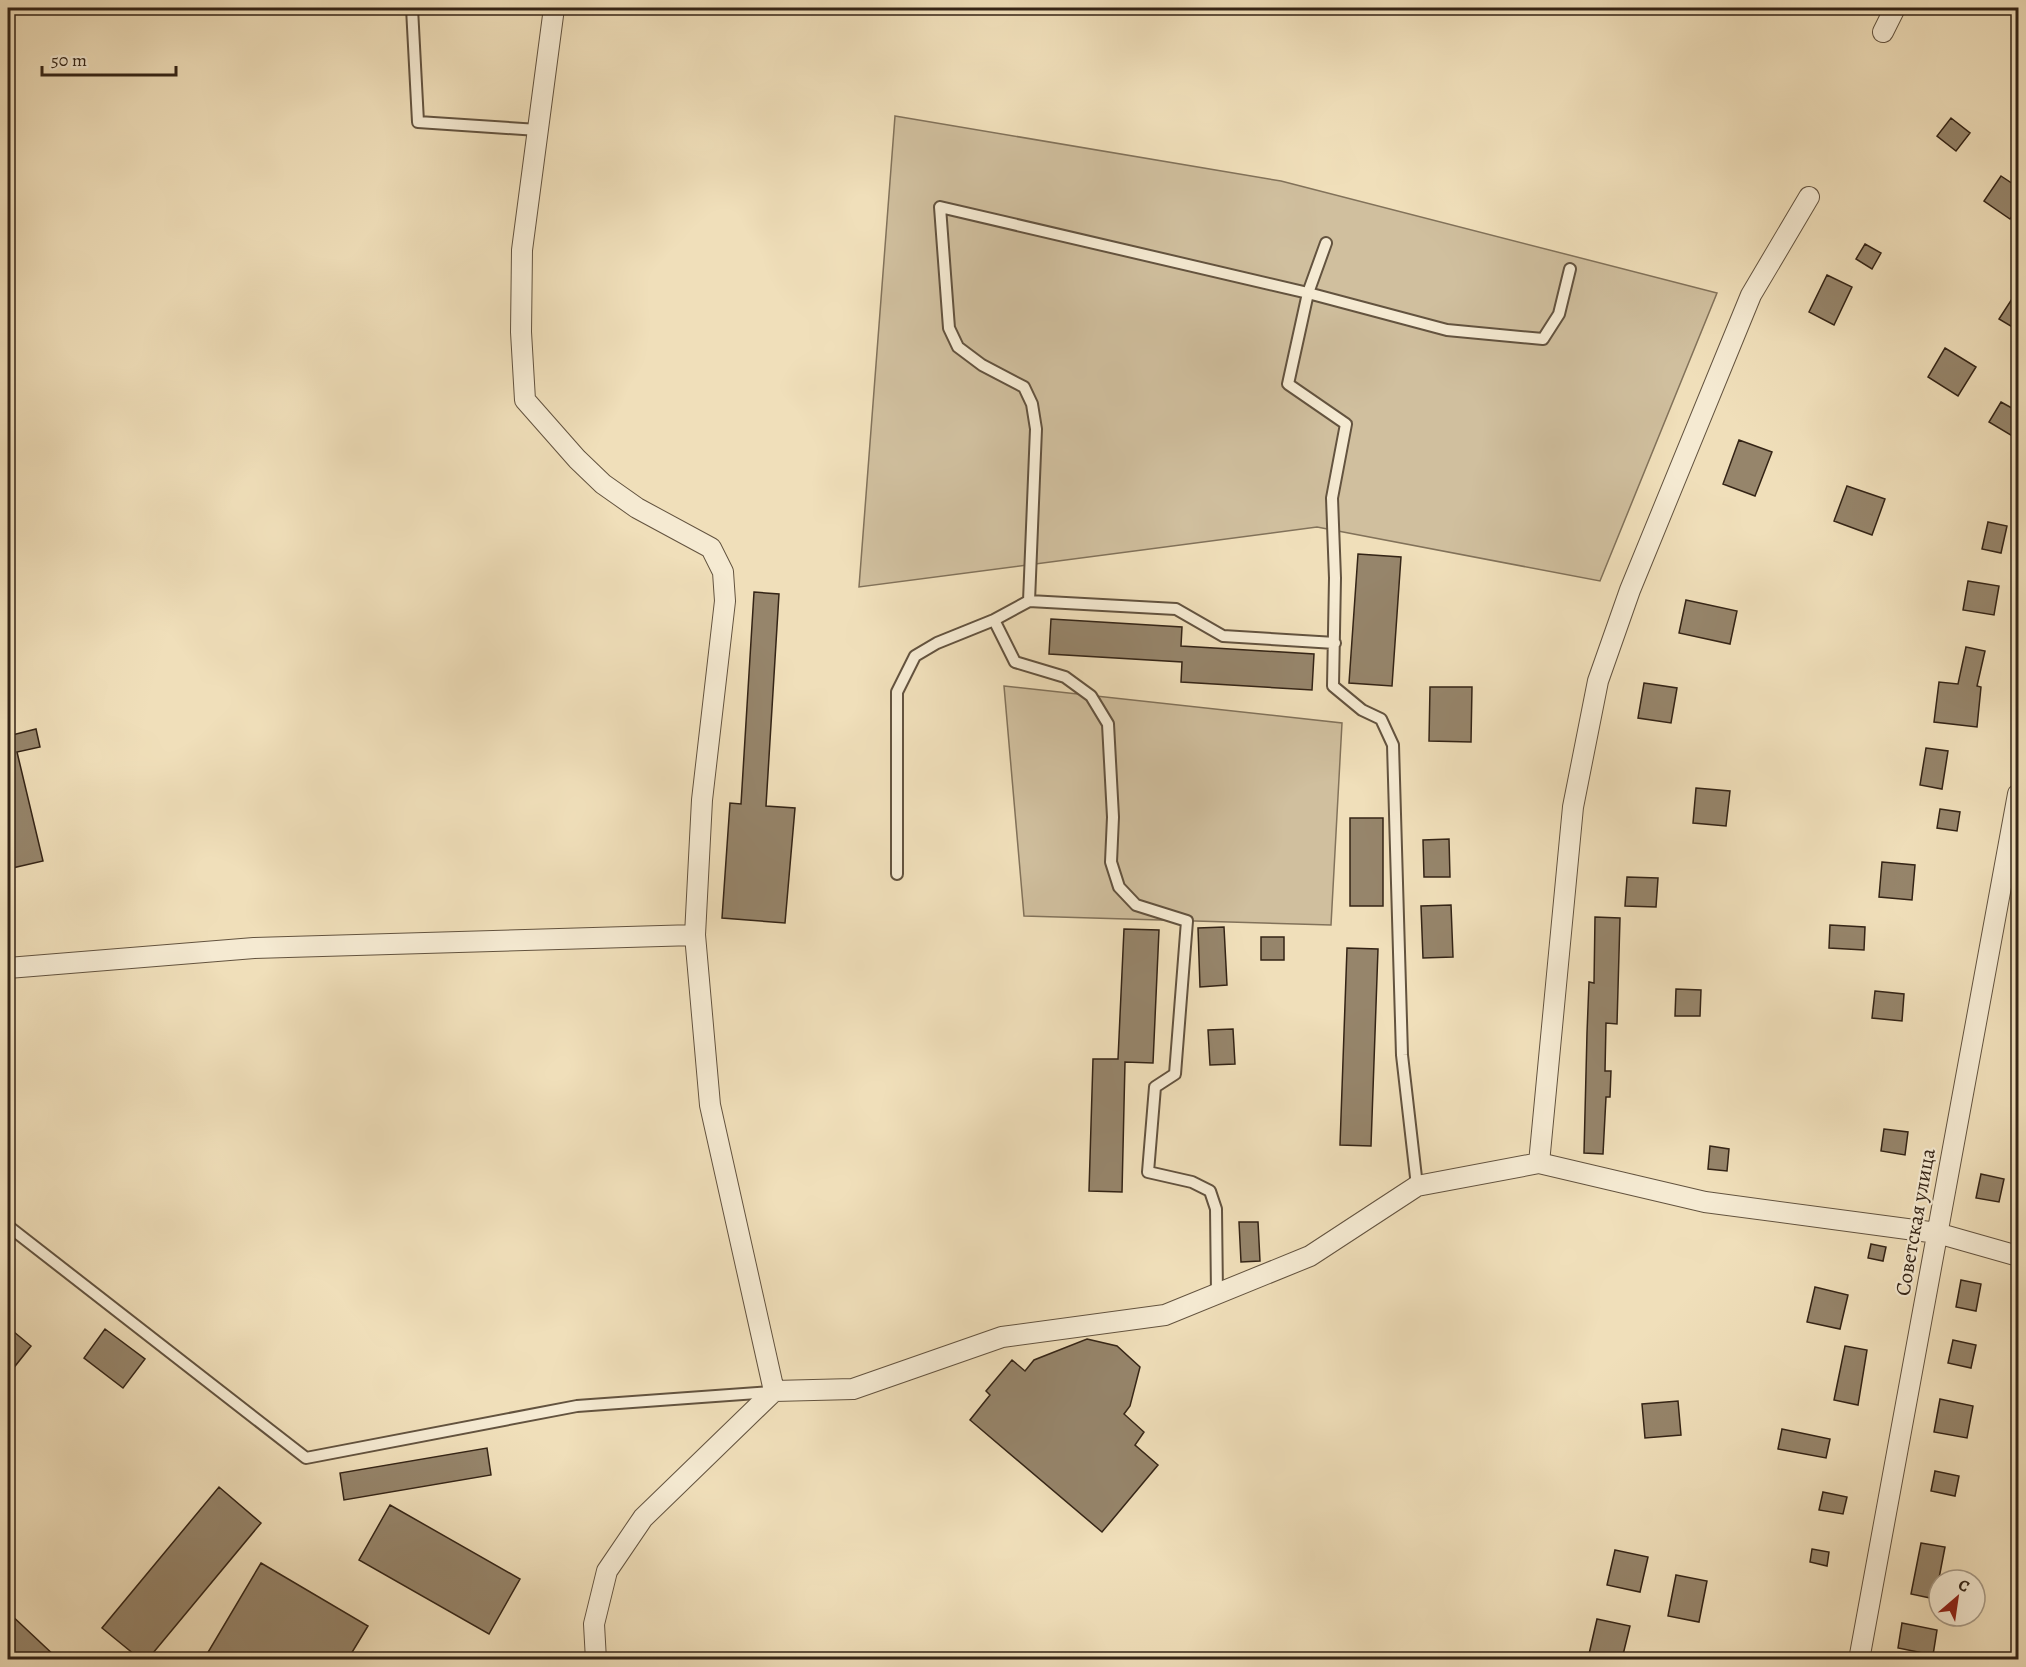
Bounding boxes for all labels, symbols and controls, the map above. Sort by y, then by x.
scale bar [42,39,176,77]
text: 50 m [51,48,87,72]
street label: Советская улица [1888,1146,1942,1298]
north arrow [1927,1568,1987,1628]
text: С [1954,1574,1974,1598]

